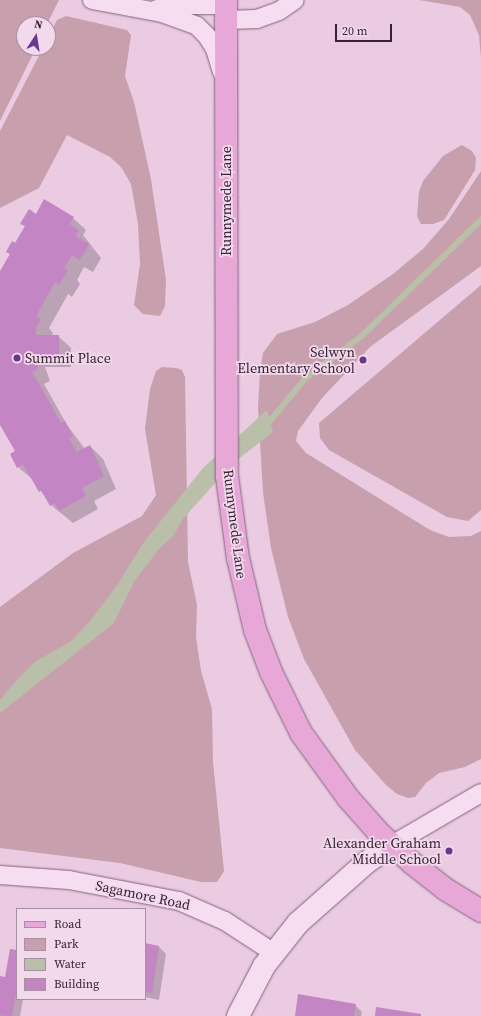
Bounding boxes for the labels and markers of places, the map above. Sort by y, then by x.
place label: Selwyn Elementary School [237,344,355,376]
place label: Summit Place [25,350,111,366]
marker: Summit Place [12,353,22,363]
marker: Selwyn Elementary School [358,355,368,365]
place label: Alexander Graham Middle School [323,835,441,868]
marker: Alexander Graham Middle School [444,846,454,856]

